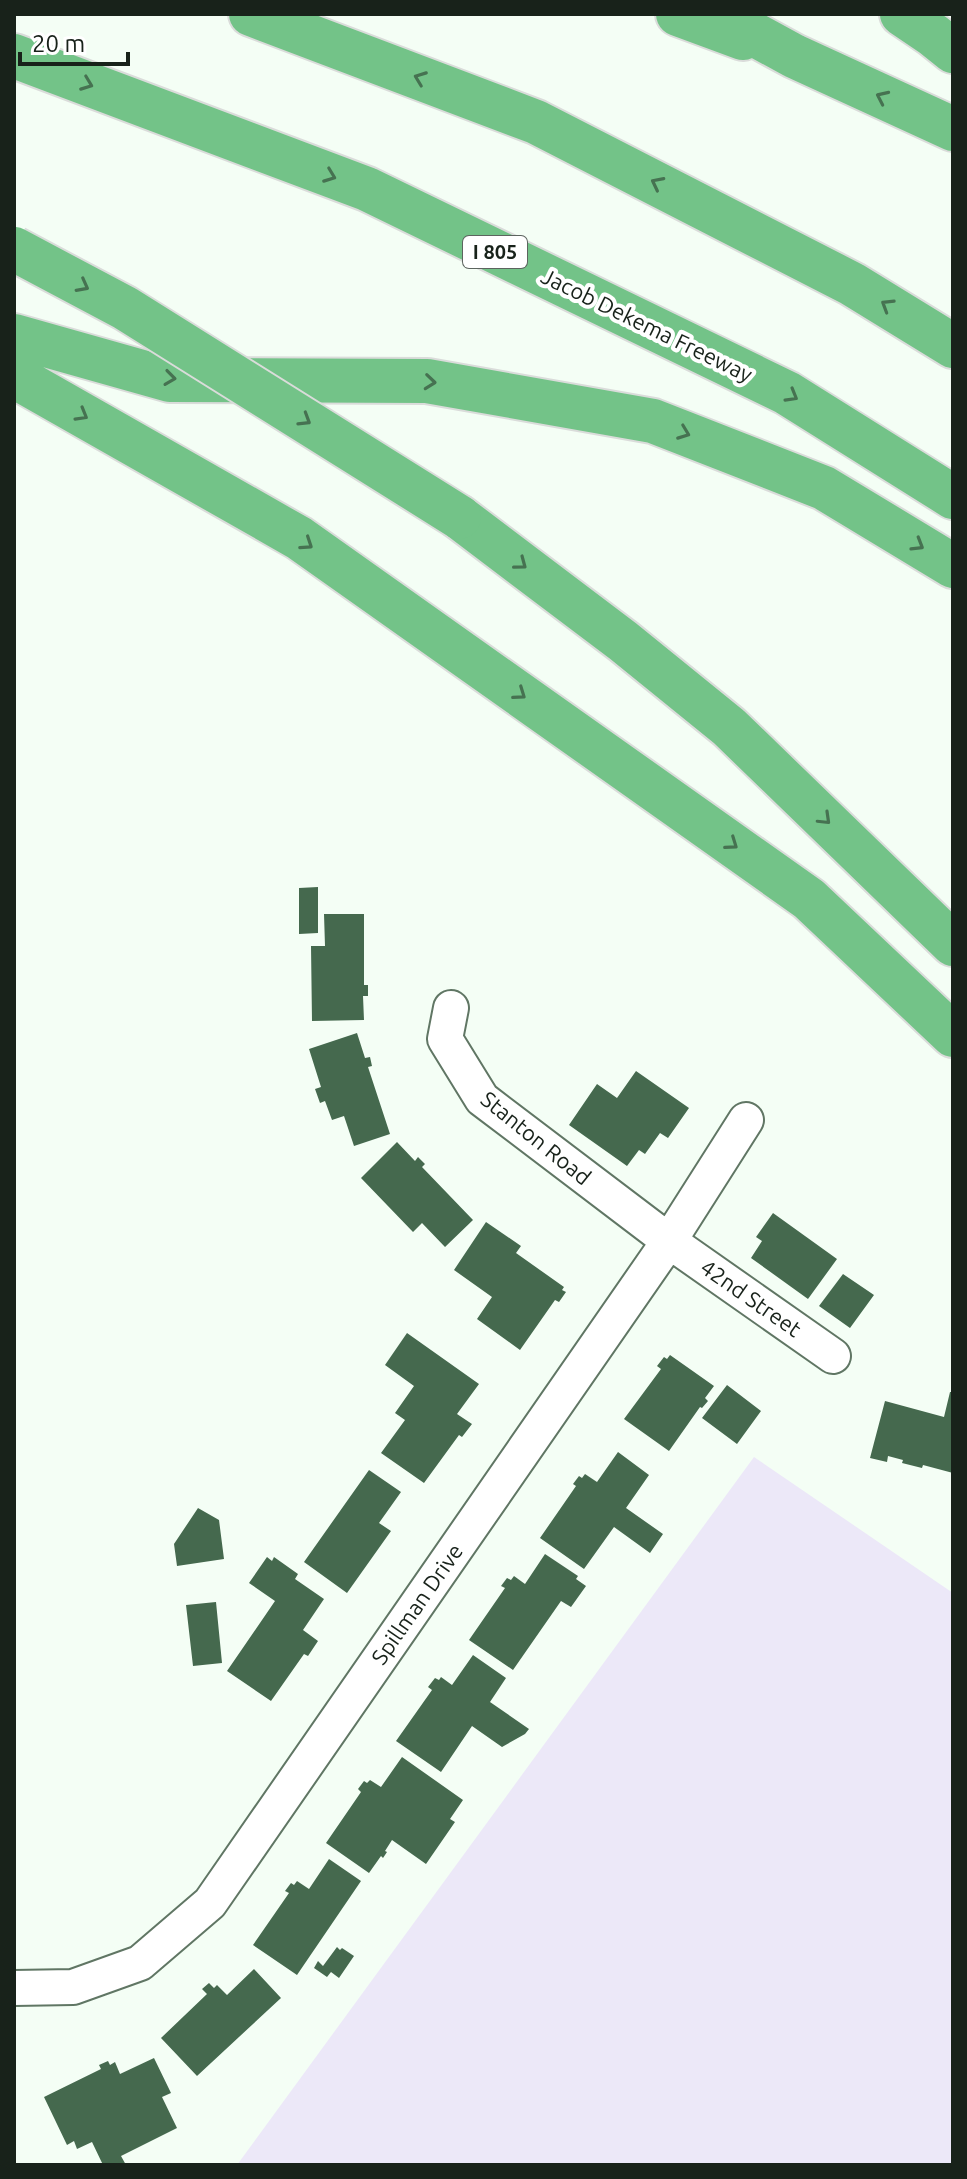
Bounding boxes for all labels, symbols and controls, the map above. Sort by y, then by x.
scale bar [20,16,128,66]
text: 20 m [32,30,85,57]
one-way arrow [414,71,428,88]
one-way arrow [79,74,93,91]
one-way arrow [876,91,890,107]
one-way arrow [322,166,336,182]
one-way arrow [650,178,665,193]
road number: I 805 [463,236,527,268]
street label: Jacob Dekema Freeway [538,263,757,387]
one-way arrow [75,276,89,291]
one-way arrow [881,299,896,315]
one-way arrow [163,369,177,386]
one-way arrow [424,374,437,391]
one-way arrow [783,386,798,402]
one-way arrow [74,405,88,420]
one-way arrow [296,411,311,426]
one-way arrow [676,423,690,440]
one-way arrow [299,534,313,549]
one-way arrow [909,535,924,550]
one-way arrow [512,554,527,568]
one-way arrow [511,684,525,699]
one-way arrow [816,810,831,824]
one-way arrow [723,834,738,849]
street label: Stanton Road [476,1086,596,1189]
street label: 42nd Street [696,1254,807,1342]
street label: Spillman Drive [366,1539,467,1669]

